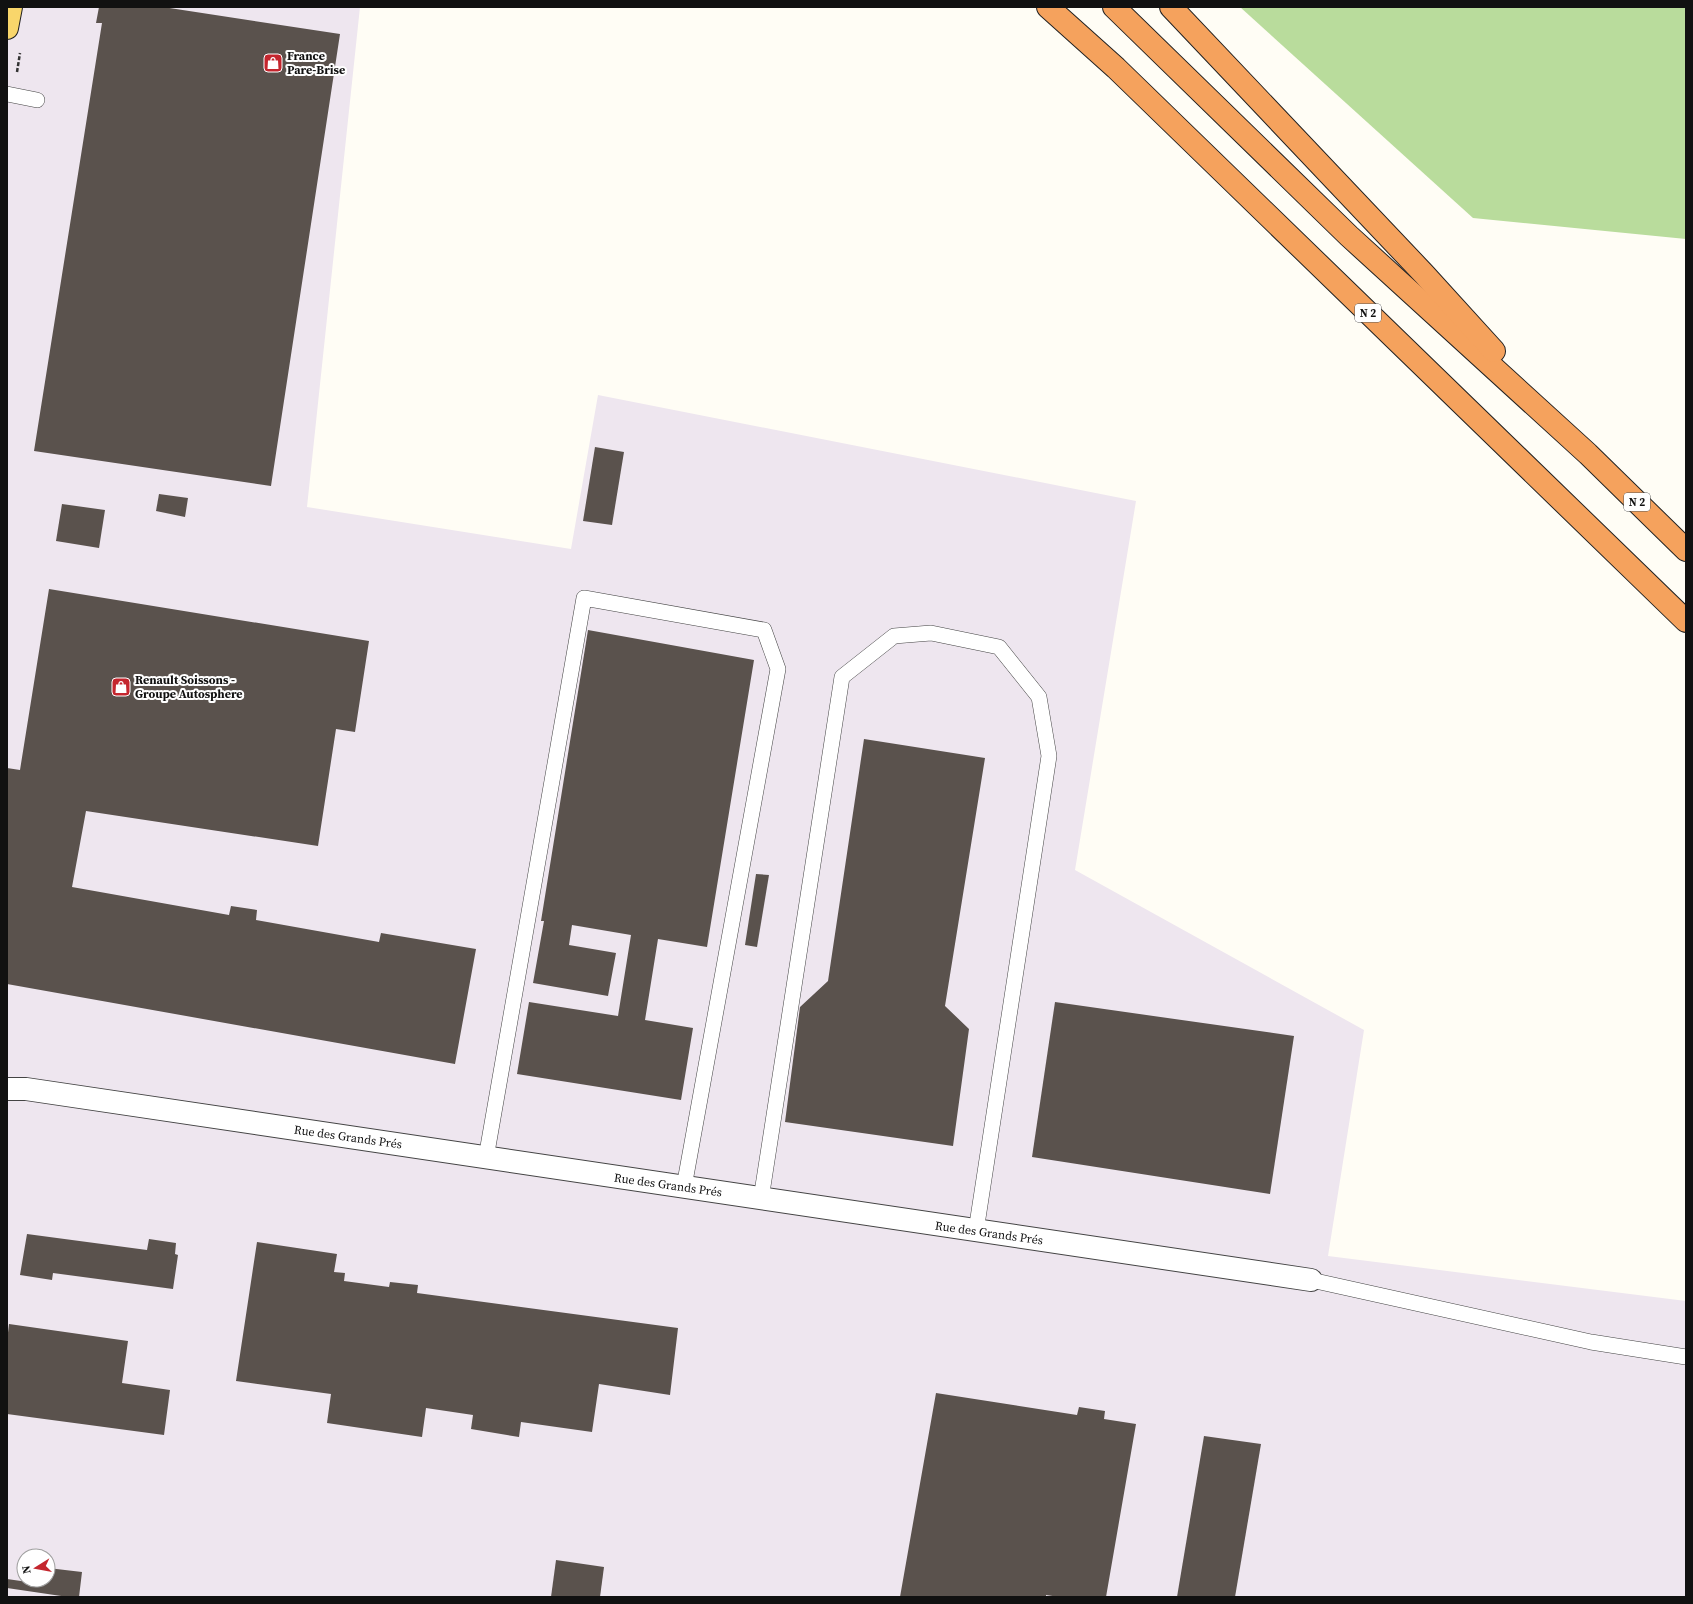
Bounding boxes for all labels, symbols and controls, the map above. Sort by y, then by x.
place label: France Pare-Brise [287,48,345,78]
shop icon: France Pare-Brise [262,52,284,74]
road number: N 2 [1355,304,1381,322]
road number: N 2 [1624,493,1650,511]
place label: Renault Soissons - Groupe Autosphere [135,672,243,702]
shop icon: Renault Soissons - Groupe Autosphere [110,676,132,698]
street label: Rue des Grands Prés [293,1122,403,1152]
street label: Rue des Grands Prés [613,1170,723,1200]
street label: Rue des Grands Prés [934,1218,1044,1248]
north arrow [16,1548,56,1588]
text: N [19,1564,35,1575]

